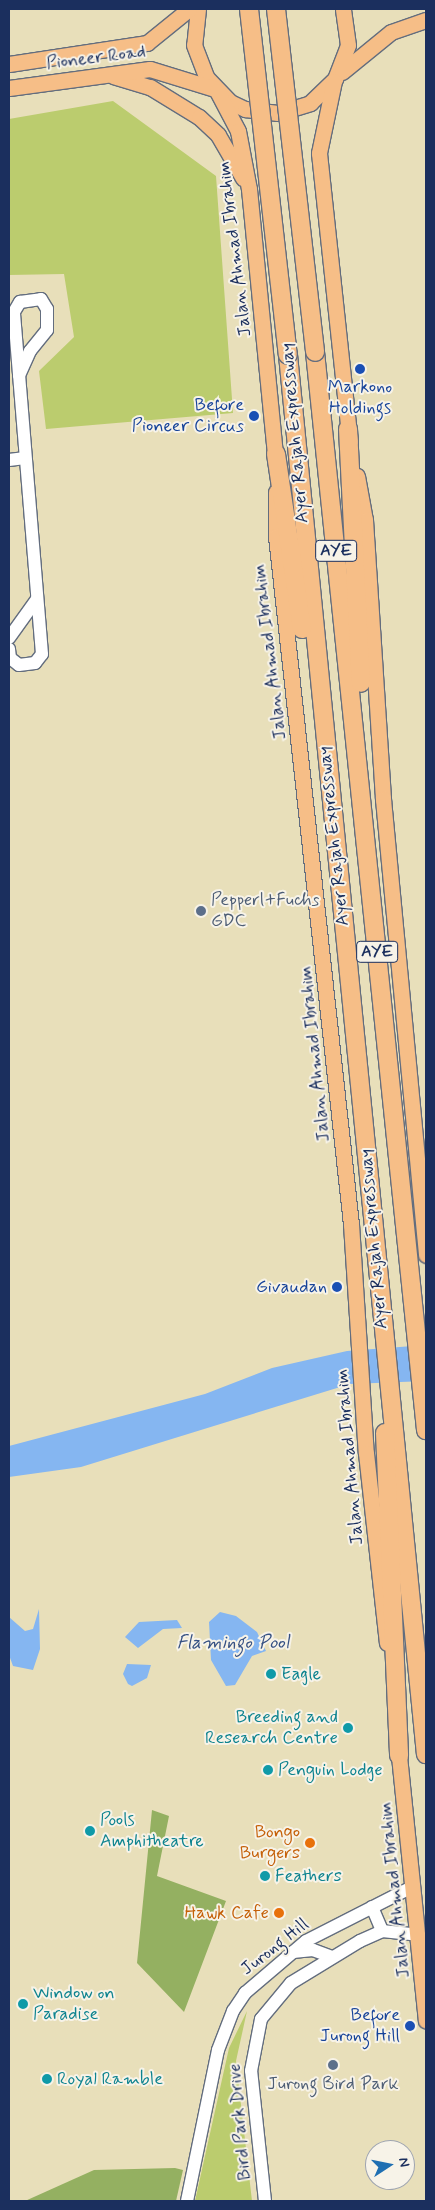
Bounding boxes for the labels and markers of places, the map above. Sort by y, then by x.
marker: Markono Holdings [354,363,366,375]
place label: Markono Holdings [328,377,392,419]
place label: Before Pioneer Circus [136,395,244,438]
marker: Before Pioneer Circus [248,410,260,422]
place label: Pepperl+Fuchs GDC [211,890,320,932]
marker: Pepperl+Fuchs GDC [195,905,207,917]
place label: Givaudan [256,1276,327,1298]
marker: Givaudan [331,1281,343,1293]
place label: Eagle [281,1663,321,1685]
marker: Eagle [265,1668,277,1680]
place label: Breeding and Research Centre [205,1707,338,1750]
marker: Breeding and Research Centre [342,1722,354,1734]
place label: Penguin Lodge [278,1759,385,1781]
marker: Penguin Lodge [262,1764,274,1776]
place label: Pools Amphitheatre [100,1810,204,1852]
place label: Bongo Burgers [240,1822,300,1865]
marker: Pools Amphitheatre [84,1825,96,1837]
marker: Bongo Burgers [304,1837,316,1849]
place label: Feathers [275,1865,342,1887]
marker: Feathers [259,1870,271,1882]
place label: Hawk Cafe [184,1902,269,1924]
marker: Hawk Cafe [273,1907,285,1919]
place label: Window on Paradise [33,1983,114,2026]
marker: Window on Paradise [17,1998,29,2010]
place label: Before Jurong Hill [321,2005,400,2048]
marker: Before Jurong Hill [404,2020,416,2032]
marker: Jurong Bird Park [327,2059,339,2071]
place label: Royal Ramble [57,2068,161,2090]
marker: Royal Ramble [41,2073,53,2085]
place label: Jurong Bird Park [269,2073,397,2095]

